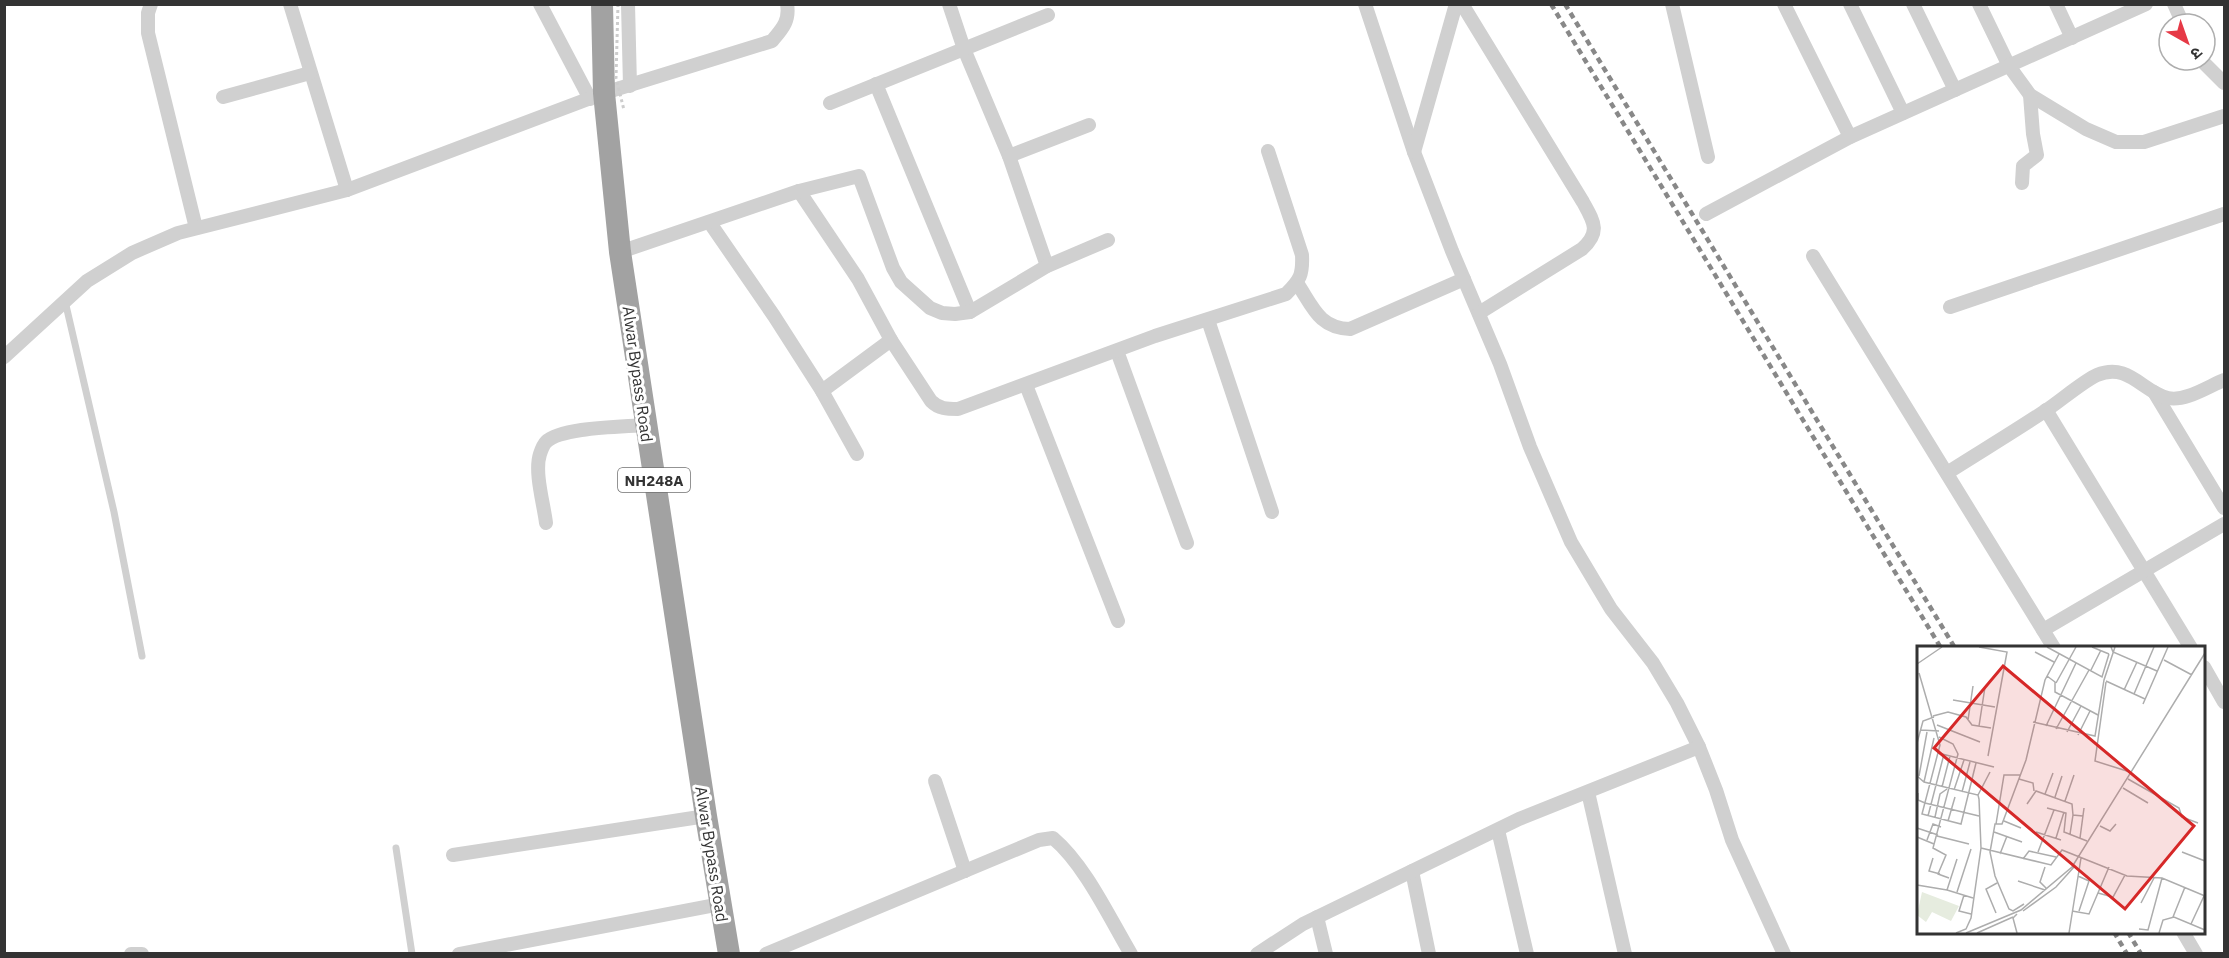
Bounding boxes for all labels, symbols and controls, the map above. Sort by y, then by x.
north arrow [2157,12,2217,72]
text: उ [2186,43,2207,65]
street label: Alwar Bypass Road [619,305,657,443]
road number: NH248A [618,468,690,492]
inset map [1917,646,2205,934]
street label: Alwar Bypass Road [691,785,733,923]

